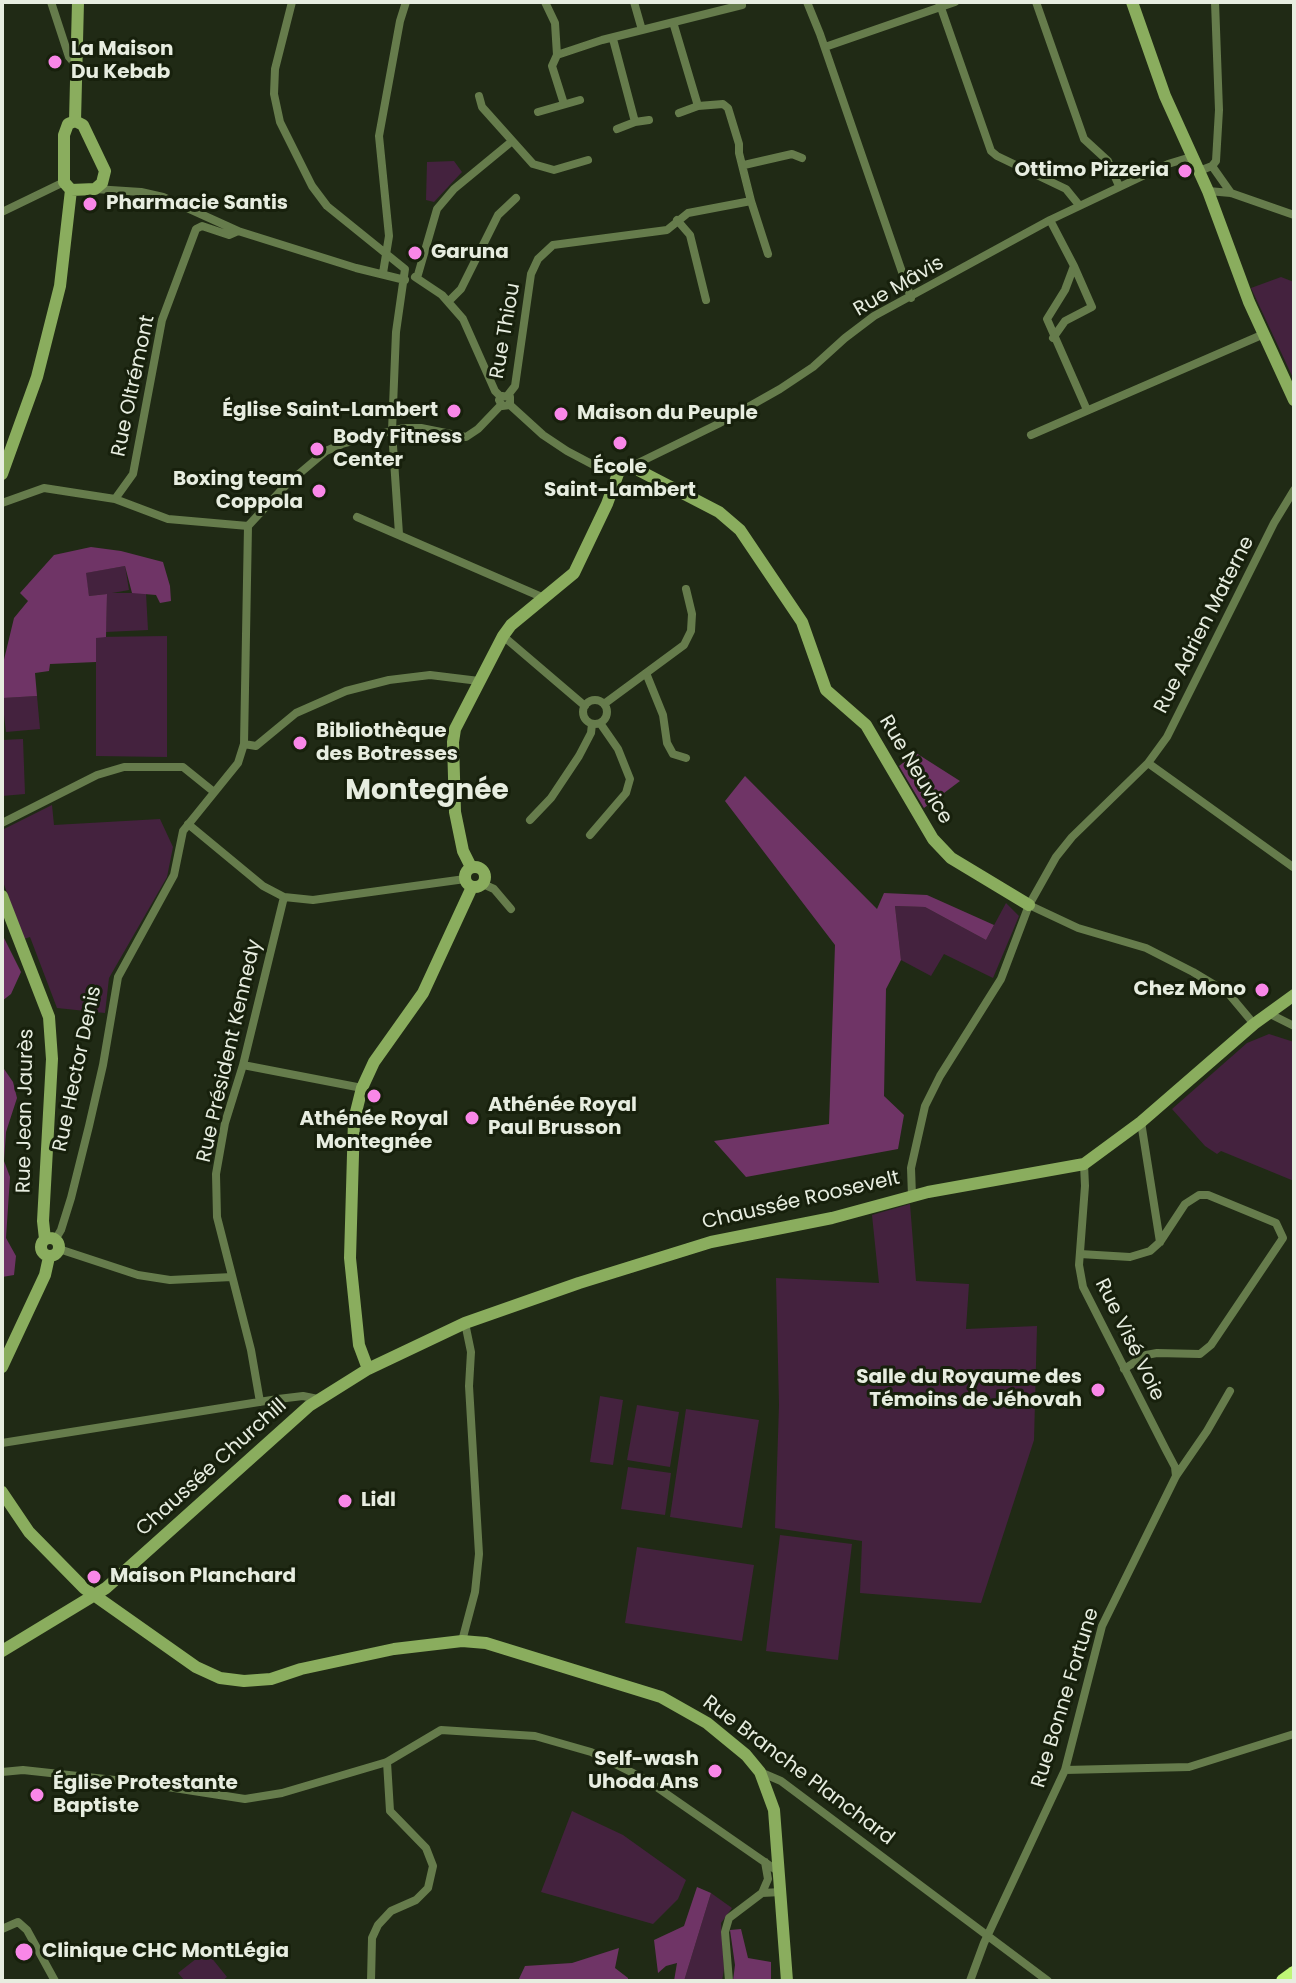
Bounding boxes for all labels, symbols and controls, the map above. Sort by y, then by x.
place label: La Maison Du Kebab [71,38,174,85]
marker: La Maison Du Kebab [46,53,64,71]
place label: Ottimo Pizzeria [1014,159,1169,183]
marker: Ottimo Pizzeria [1176,162,1194,180]
place label: Pharmacie Santis [106,192,288,216]
marker: Pharmacie Santis [81,195,99,213]
place label: Garuna [431,241,509,265]
marker: Garuna [406,244,424,262]
street label: Rue Mâvis [850,252,948,322]
street label: Rue Thiou [486,281,526,381]
street label: Rue Oltrémont [107,313,161,459]
place label: Église Saint-Lambert [222,399,438,423]
marker: Église Saint-Lambert [445,402,463,420]
place label: Maison du Peuple [577,402,758,426]
marker: Maison du Peuple [552,405,570,423]
place label: Body Fitness Center [333,426,462,473]
marker: École Saint-Lambert [611,434,629,452]
marker: Body Fitness Center [308,440,326,458]
place label: École Saint-Lambert [544,456,696,503]
place label: Boxing team Coppola [173,468,303,515]
marker: Boxing team Coppola [310,482,328,500]
street label: Rue Adrien Materne [1150,532,1260,718]
street label: Rue Neuvice [873,711,957,829]
place label: Bibliothèque des Botresses [316,720,458,767]
marker: Bibliothèque des Botresses [291,734,309,752]
district label: Montegnée [345,775,509,809]
street label: Rue Président Kennedy [193,937,267,1165]
place label: Chez Mono [1133,978,1246,1002]
marker: Chez Mono [1253,981,1271,999]
street label: Rue Hector Denis [49,984,107,1154]
street label: Rue Jean Jaurès [13,1029,39,1193]
marker: Athénée Royal Montegnée [365,1087,383,1105]
place label: Athénée Royal Paul Brusson [488,1094,637,1141]
place label: Athénée Royal Montegnée [300,1108,448,1155]
marker: Athénée Royal Paul Brusson [463,1109,481,1127]
street label: Chaussée Roosevelt [700,1167,902,1235]
street label: Rue Visé Voie [1089,1275,1169,1405]
place label: Salle du Royaume des Témoins de Jéhovah [856,1366,1082,1413]
marker: Salle du Royaume des Témoins de Jéhovah [1089,1381,1107,1399]
street label: Chaussée Churchill [132,1394,292,1542]
place label: Lidl [361,1489,396,1513]
marker: Lidl [336,1492,354,1510]
place label: Maison Planchard [110,1565,296,1589]
marker: Maison Planchard [85,1568,103,1586]
street label: Rue Bonne Fortune [1027,1605,1105,1791]
street label: Rue Branche Planchard [697,1691,899,1851]
place label: Self-wash Uhoda Ans [588,1748,699,1795]
marker: Self-wash Uhoda Ans [706,1762,724,1780]
place label: Église Protestante Baptiste [53,1772,238,1819]
marker: Église Protestante Baptiste [28,1786,46,1804]
place label: Clinique CHC MontLégia [42,1940,289,1964]
marker: Clinique CHC MontLégia [13,1941,35,1963]

